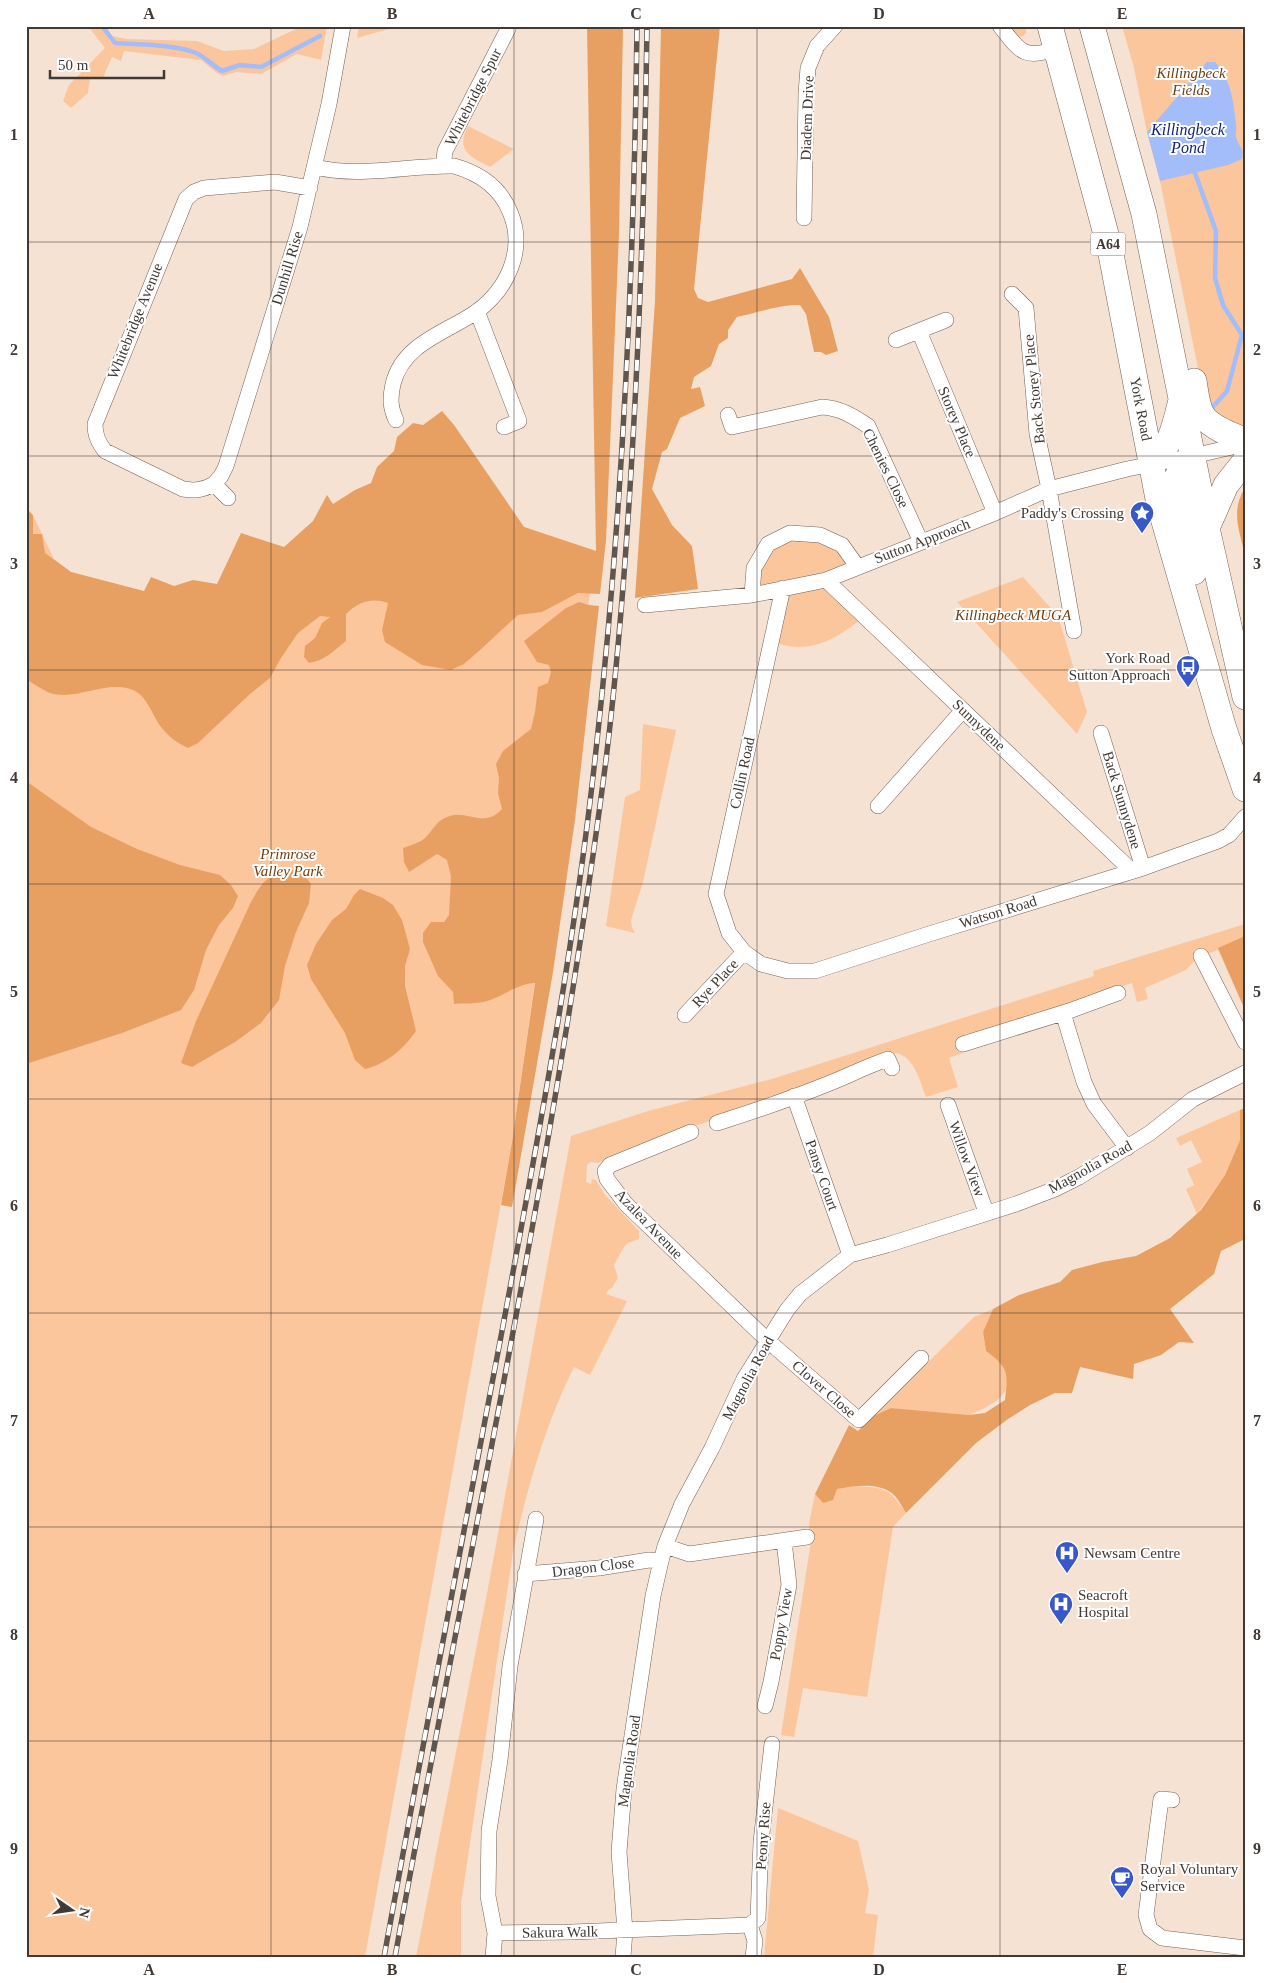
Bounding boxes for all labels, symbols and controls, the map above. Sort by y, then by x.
text: A [143,5,155,22]
text: B [387,5,398,22]
text: C [630,5,642,22]
text: D [873,5,885,22]
text: E [1117,5,1127,22]
street label: Whitebridge Spur [442,46,504,148]
scale bar [50,48,164,80]
text: 50 m [58,57,89,73]
park label: Killingbeck Fields [1155,65,1226,98]
street label: Diadem Drive [798,75,816,161]
water label: Killingbeck Pond [1150,121,1226,156]
text: 1 [10,126,18,143]
text: 1 [1253,126,1261,143]
street label: Dunhill Rise [268,229,306,307]
road number: A64 [1090,232,1126,255]
street label: Whitebridge Avenue [104,260,166,381]
street label: Back Storey Place [1020,333,1048,445]
text: 2 [10,341,18,358]
text: 2 [1253,341,1261,358]
street label: York Road [1127,376,1155,443]
street label: Storey Place [935,384,979,460]
street label: Chenies Close [860,426,912,511]
place icon: Paddy's Crossing [1129,500,1155,534]
place label: Paddy's Crossing [1021,505,1124,521]
street label: Sutton Approach [872,515,973,567]
text: 3 [10,555,18,572]
text: 3 [1253,555,1261,572]
park label: Killingbeck MUGA [954,607,1072,623]
place label: York Road Sutton Approach [1069,650,1170,683]
bus stop icon: York Road Sutton Approach [1175,654,1201,688]
street label: Sunnydene [949,696,1009,754]
street label: Collin Road [727,735,758,810]
street label: Back Sunnydene [1100,749,1145,851]
text: 4 [10,769,18,786]
text: 4 [1253,769,1261,786]
park label: Primrose Valley Park [253,846,323,879]
street label: Watson Road [957,893,1039,931]
street label: Rye Place [689,955,741,1010]
text: 5 [10,983,18,1000]
text: 5 [1253,983,1261,1000]
street label: Willow View [946,1119,988,1199]
street label: Magnolia Road [1045,1137,1135,1197]
street label: Pansy Court [802,1138,842,1213]
street label: Azalea Avenue [612,1186,686,1262]
text: 6 [10,1197,18,1214]
text: 6 [1253,1197,1261,1214]
street label: Magnolia Road [719,1333,777,1423]
street label: Clover Close [789,1357,859,1421]
text: 7 [10,1412,18,1429]
text: 7 [1253,1412,1261,1429]
hospital icon: Newsam Centre [1054,1540,1080,1574]
place label: Newsam Centre [1084,1545,1181,1561]
street label: Dragon Close [551,1554,635,1580]
street label: Poppy View [767,1586,795,1662]
place label: Seacroft Hospital [1078,1587,1129,1620]
hospital icon: Seacroft Hospital [1048,1591,1074,1625]
text: 8 [10,1626,18,1643]
text: 8 [1253,1626,1261,1643]
street label: Magnolia Road [615,1713,643,1808]
street label: Peony Rise [753,1801,773,1870]
text: 9 [10,1840,18,1857]
text: 9 [1253,1840,1261,1857]
place label: Royal Voluntary Service [1140,1861,1239,1894]
cafe icon: Royal Voluntary Service [1109,1865,1135,1899]
north arrow [48,1886,98,1936]
text: N [76,1906,93,1919]
street label: Sakura Walk [522,1923,599,1941]
text: A [143,1961,155,1978]
text: B [387,1961,398,1978]
text: C [630,1961,642,1978]
text: D [873,1961,885,1978]
text: E [1117,1961,1127,1978]

